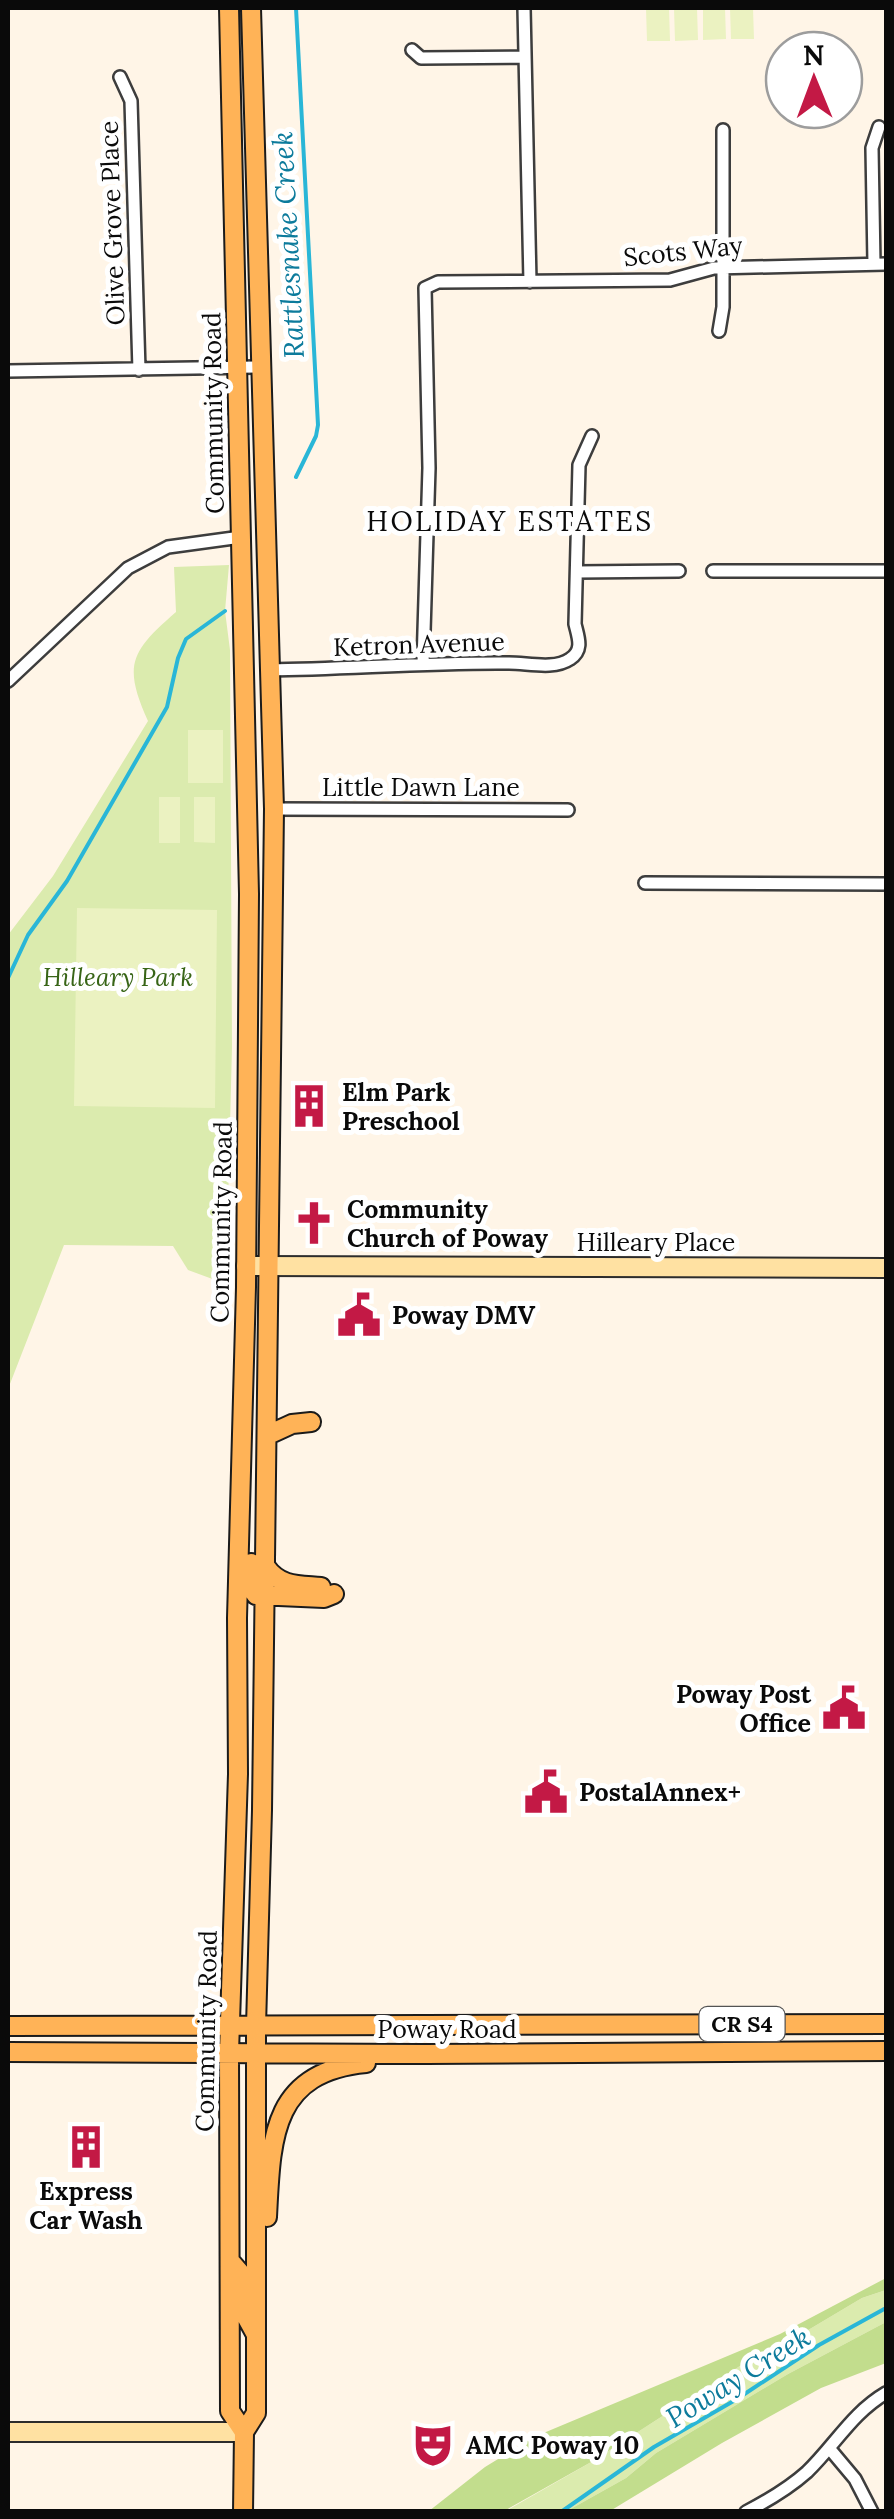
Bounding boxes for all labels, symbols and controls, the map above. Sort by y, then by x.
north arrow [764,30,864,130]
text: N [802,37,825,73]
street label: Olive Grove Place [92,120,132,326]
water label: Rattlesnake Creek [264,131,312,359]
street label: Scots Way [622,229,745,273]
street label: Community Road [195,312,231,514]
district label: HOLIDAY ESTATES [366,503,654,539]
street label: Ketron Avenue [333,625,505,663]
street label: Little Dawn Lane [322,771,520,803]
park label: Hilleary Park [43,961,193,993]
place label: Elm Park Preschool [342,1076,460,1137]
building icon: Elm Park Preschool [285,1082,333,1130]
street label: Community Road [203,1121,239,1323]
place label: Community Church of Poway [347,1193,548,1254]
church icon: Community Church of Poway [290,1199,338,1247]
street label: Hilleary Place [577,1226,735,1258]
public building icon: Poway DMV [335,1291,383,1339]
place label: Poway DMV [392,1299,536,1331]
place label: Poway Post Office [676,1678,812,1739]
public building icon: Poway Post Office [820,1684,868,1732]
public building icon: PostalAnnex+ [522,1768,570,1816]
place label: PostalAnnex+ [579,1776,741,1808]
street label: Community Road [188,1930,224,2132]
road number: CR S4 [700,2007,784,2041]
street label: Poway Road [377,2013,517,2045]
building icon: Express Car Wash [62,2123,110,2171]
place label: Express Car Wash [29,2175,143,2236]
water label: Poway Creek [659,2318,817,2436]
theatre icon: AMC Poway 10 [409,2421,457,2469]
place label: AMC Poway 10 [466,2429,639,2461]

